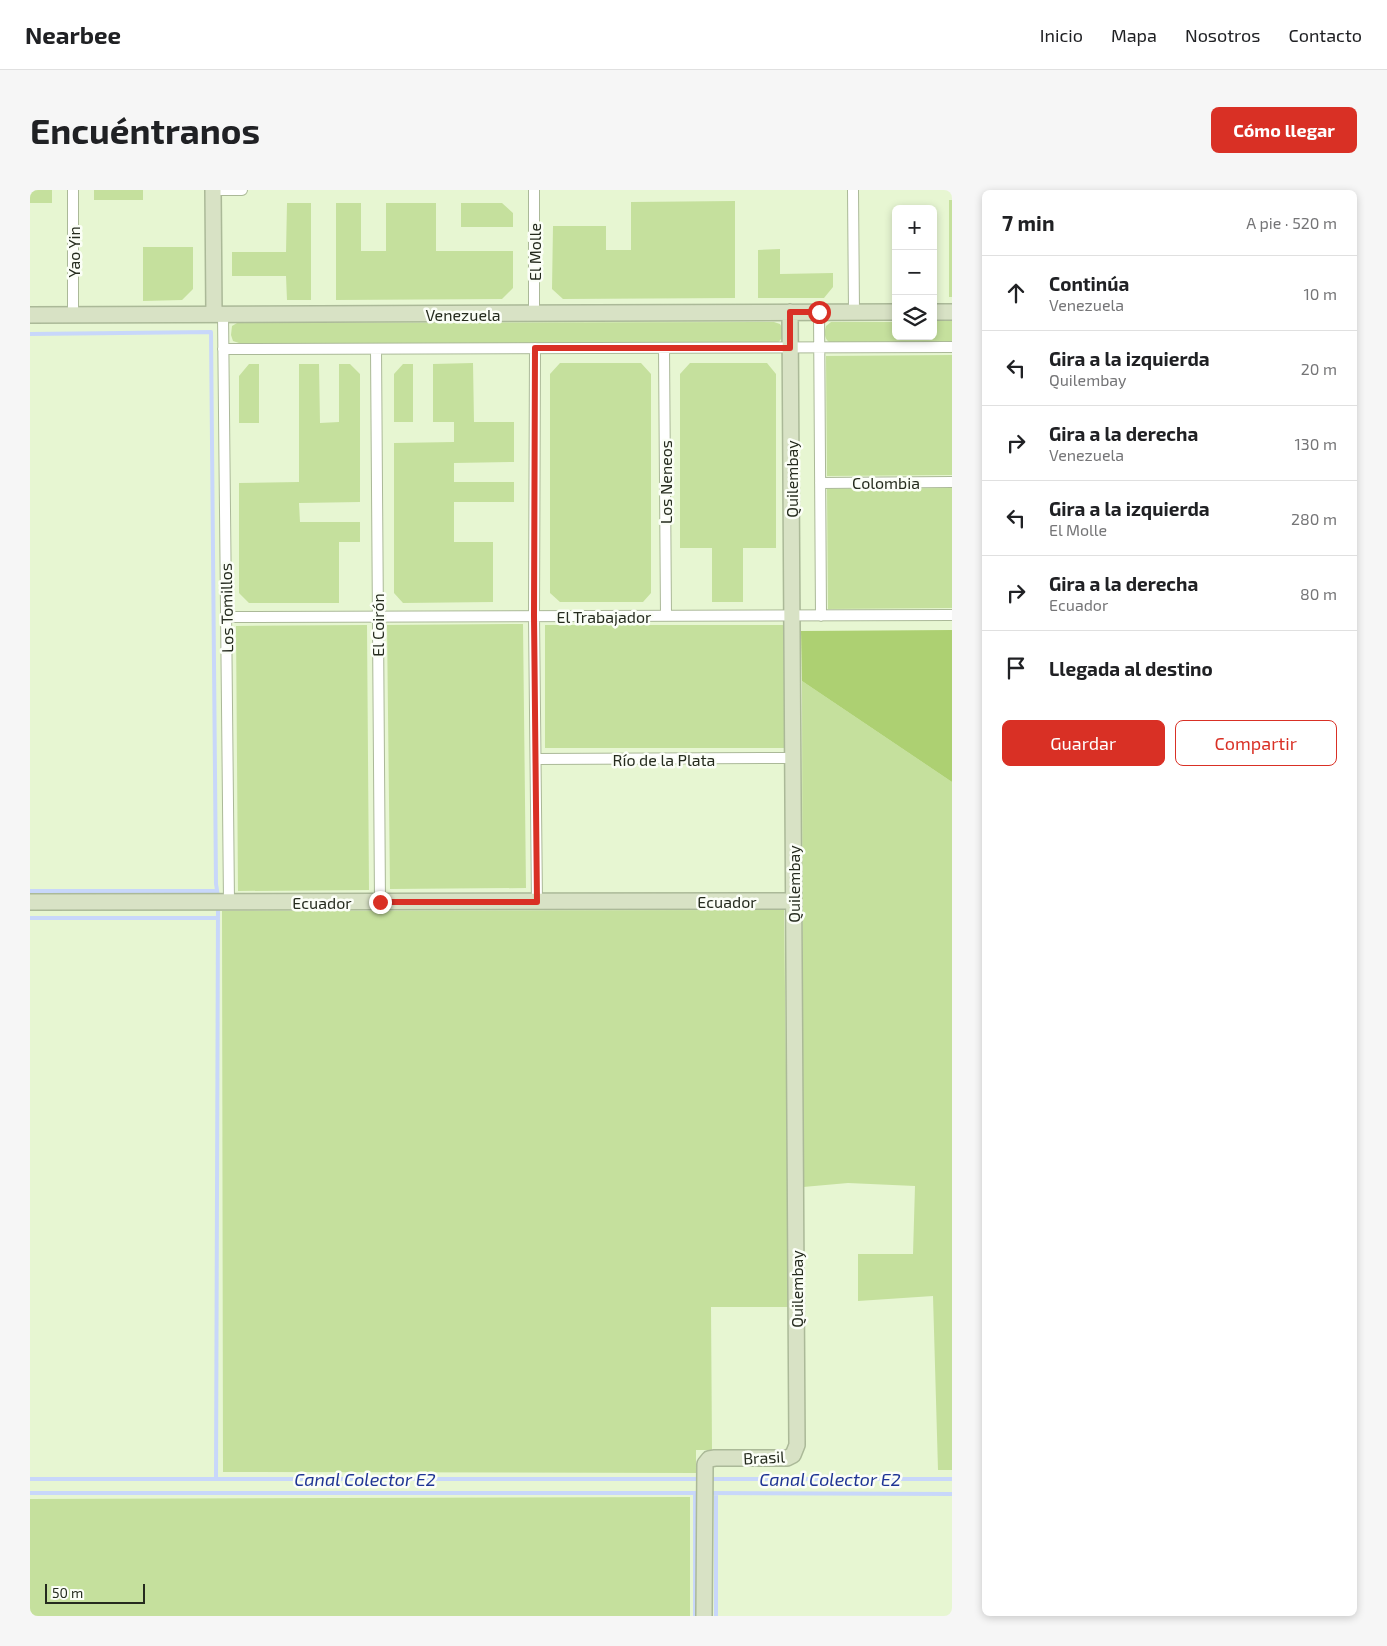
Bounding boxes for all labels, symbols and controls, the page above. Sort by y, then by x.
text: Nearbee [25,20,121,49]
text: Inicio [1040,24,1083,46]
text: Mapa [1111,24,1157,46]
text: Nosotros [1185,24,1260,46]
text: Contacto [1288,24,1362,46]
button: Cómo llegar [1211,107,1357,153]
text: Encuéntranos [30,109,260,151]
map controls [892,205,937,340]
button: + [892,205,937,250]
text: 7 min [1002,210,1055,235]
text: A pie · 520 m [1246,213,1337,232]
street label: El Molle [525,223,544,281]
street label: Yao Yin [64,226,83,278]
button: − [892,250,937,295]
text: Continúa [1049,272,1129,295]
icon: ahead [1002,279,1030,307]
text: 10 m [1303,284,1337,303]
button: layers [892,295,937,340]
text: Venezuela [1049,295,1124,314]
route start [808,301,831,324]
street label: Venezuela [425,305,501,324]
text: Gira a la izquierda [1049,347,1210,370]
icon: left [1002,354,1030,382]
text: 20 m [1301,359,1337,378]
text: Quilembay [1049,370,1127,389]
text: Gira a la derecha [1049,422,1198,445]
icon: right [1002,429,1030,457]
text: 130 m [1295,434,1337,453]
street label: Los Neneos [656,440,675,524]
street label: Quilembay [782,440,802,518]
text: Venezuela [1049,445,1124,464]
street label: Colombia [852,473,920,492]
text: Gira a la izquierda [1049,497,1210,520]
icon: left [1002,504,1030,532]
text: 280 m [1291,509,1337,528]
text: El Molle [1049,520,1107,539]
street label: Los Tomillos [216,563,236,653]
text: Gira a la derecha [1049,572,1198,595]
icon: right [1002,579,1030,607]
text: 80 m [1300,584,1337,603]
street label: El Coirón [368,593,387,657]
text: Ecuador [1049,595,1108,614]
street label: El Trabajador [557,607,652,627]
icon: arrive [1002,654,1030,682]
text: Llegada al destino [1049,657,1213,680]
button: Guardar [1002,720,1165,766]
button: Compartir [1175,720,1337,766]
street label: Río de la Plata [613,750,715,769]
street label: Quilembay [784,845,804,923]
route end [369,891,392,914]
street label: Ecuador [697,892,757,911]
street label: Ecuador [292,893,352,912]
street label: Quilembay [787,1250,807,1328]
street label: Brasil [743,1446,786,1468]
water label: Canal Colector E2 [294,1468,436,1490]
water label: Canal Colector E2 [759,1468,901,1490]
scale bar [45,1581,145,1604]
text: 50 m [52,1584,83,1601]

